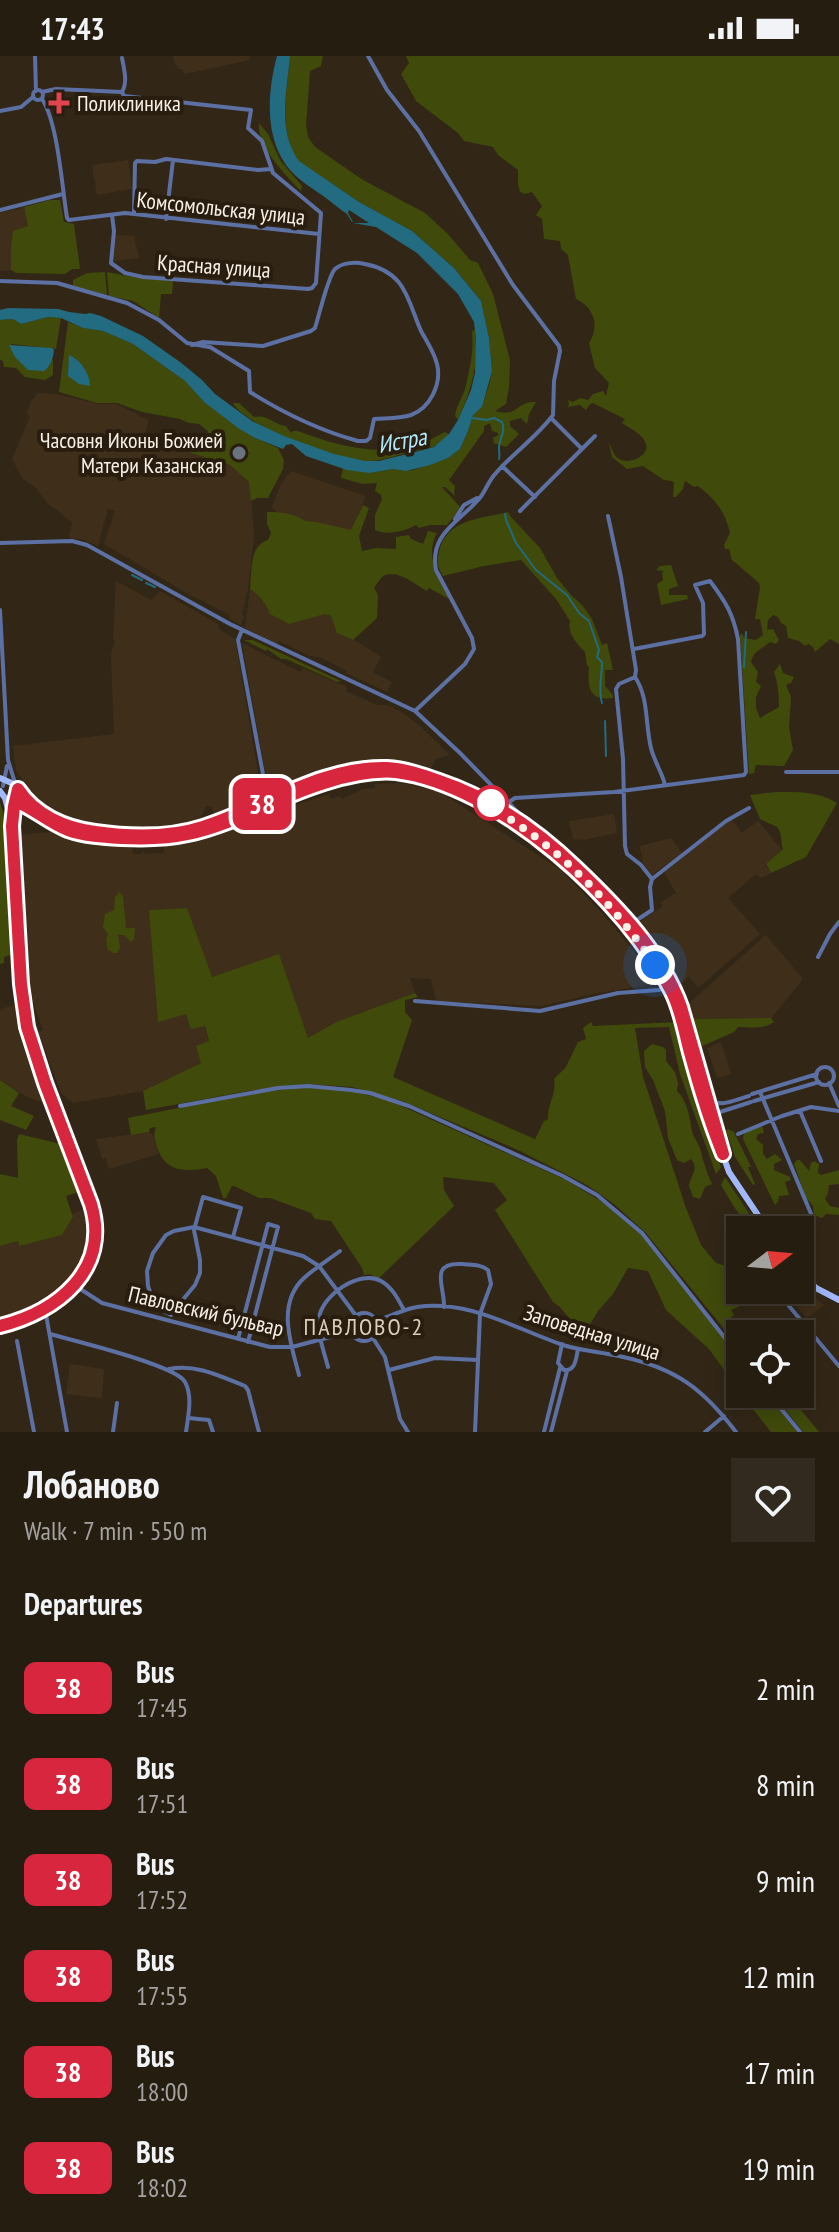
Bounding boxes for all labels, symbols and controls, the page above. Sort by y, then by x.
text: 17:43 [40,9,105,48]
place label: Поликлиника [77,89,181,117]
marker: Поликлиника [48,92,70,114]
street label: Комсомольская улица [135,185,307,231]
street label: Красная улица [156,248,272,284]
water label: Истра [375,421,430,460]
place label: Часовня Иконы Божией Матери Казанская [40,426,223,479]
marker: Часовня Иконы Божией Матери Казанская [230,444,248,462]
line badge: 38 [226,778,298,830]
text: 38 [249,785,275,822]
unlabelled marker [474,786,508,820]
your location [635,945,675,985]
north arrow [726,1216,814,1304]
map controls [726,1216,814,1408]
street label: Павловский бульвар [126,1280,286,1342]
street label: Заповедная улица [520,1298,664,1366]
district label: ПАВЛОВО-2 [304,1311,424,1342]
button: locate [726,1320,814,1408]
button: heart [731,1458,815,1542]
text: Лобаново [24,1459,160,1508]
text: Walk · 7 min · 550 m [24,1514,207,1547]
text: Departures [24,1584,142,1623]
text: Bus [136,1652,175,1691]
text: 38 [55,1669,81,1706]
text: 2 min [756,1669,815,1708]
text: 17:45 [136,1691,188,1724]
text: Bus [136,1748,175,1787]
text: 38 [55,1765,81,1802]
text: 8 min [756,1765,815,1804]
text: 17:51 [136,1787,188,1820]
text: Bus [136,1844,175,1883]
text: 38 [55,1861,81,1898]
text: 9 min [756,1861,815,1900]
text: 17:52 [136,1883,188,1916]
text: Bus [136,1940,175,1979]
text: 38 [55,1957,81,1994]
text: 12 min [742,1957,815,1996]
text: 17:55 [136,1979,188,2012]
text: Bus [136,2036,175,2075]
text: 38 [55,2053,81,2090]
text: 17 min [744,2053,815,2092]
text: 18:00 [136,2075,188,2108]
text: Bus [136,2132,175,2171]
text: 38 [55,2149,81,2186]
text: 19 min [742,2149,815,2188]
text: 18:02 [136,2171,188,2204]

